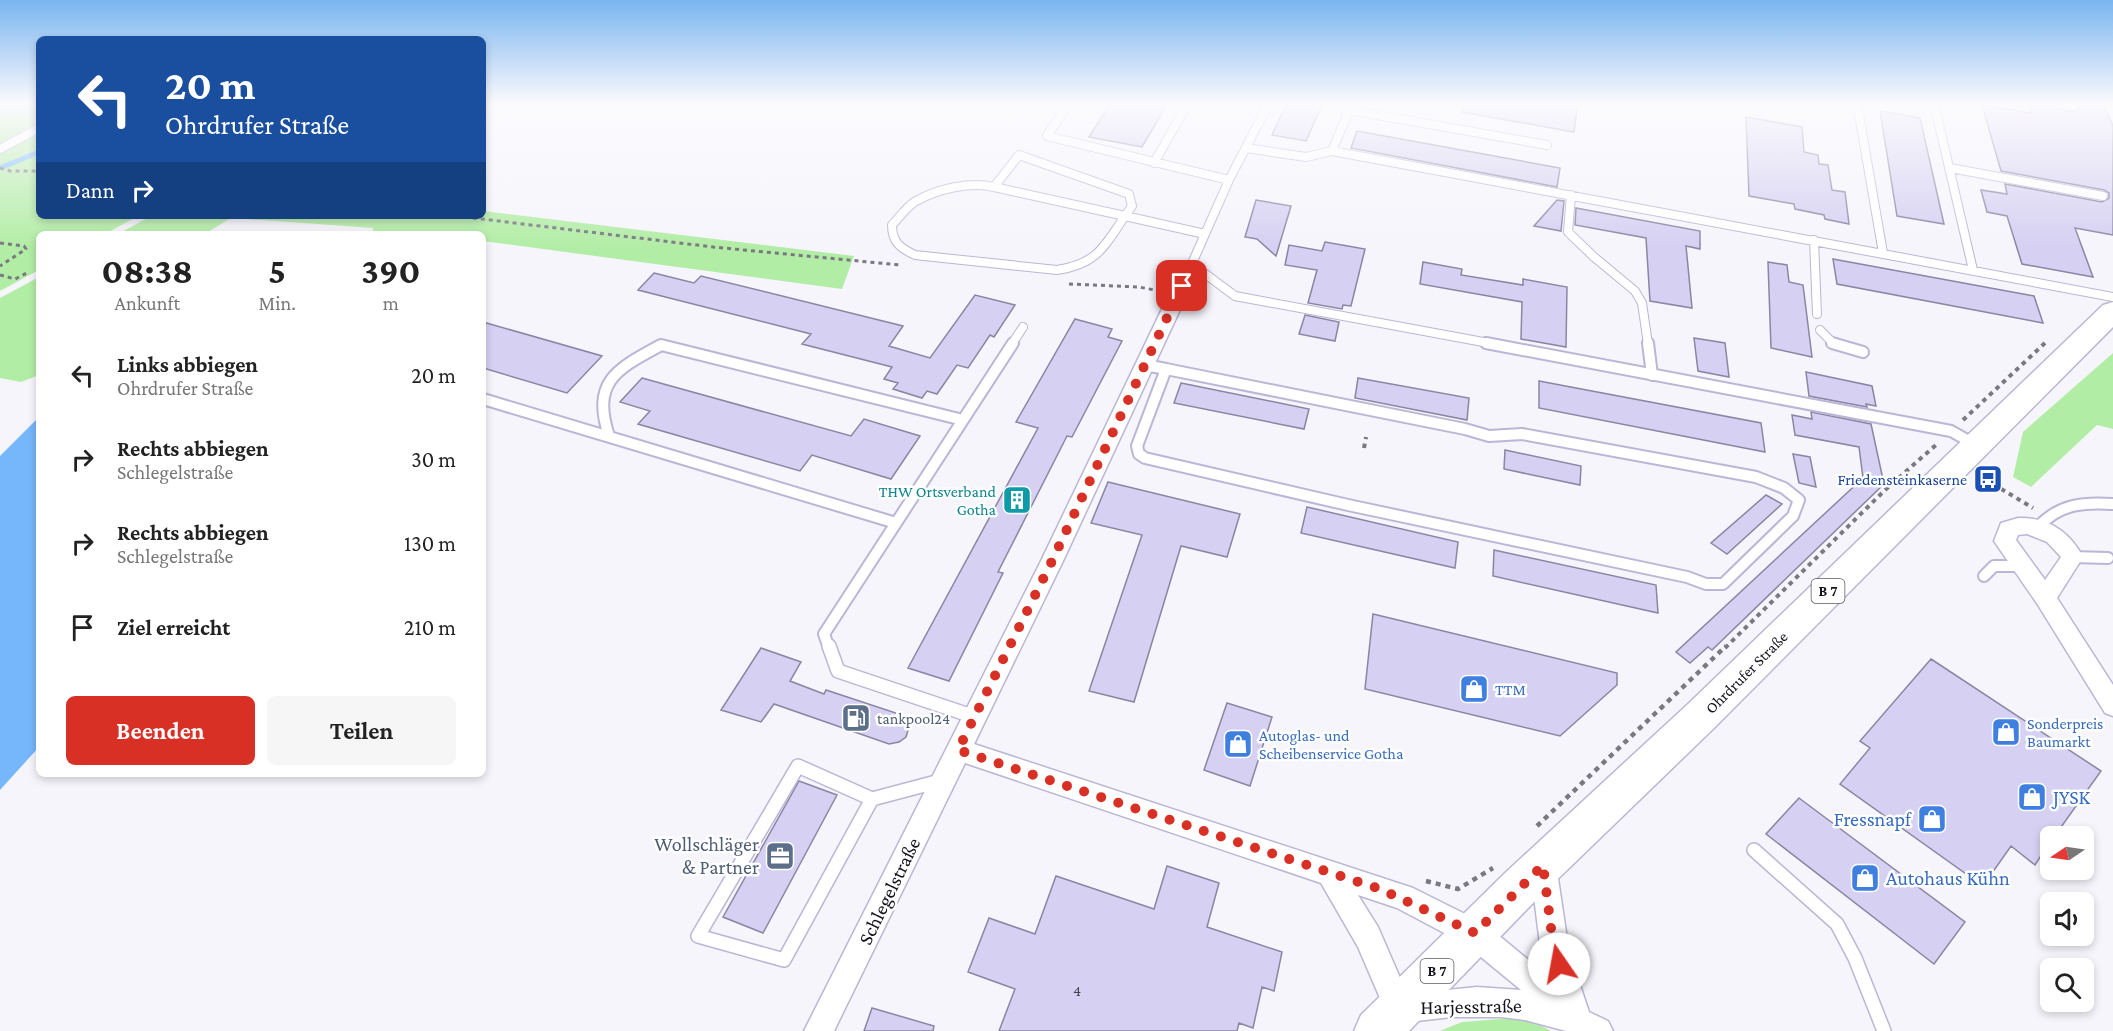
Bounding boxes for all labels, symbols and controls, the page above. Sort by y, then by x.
icon: left [66,60,144,138]
text: 20 m [165,61,256,108]
text: Ohrdrufer Straße [165,110,349,140]
icon: right [126,174,159,207]
text: Dann [66,178,114,203]
text: 08:38 [102,251,193,291]
text: 5 [268,251,286,291]
text: 390 [361,251,420,291]
pin [1156,260,1207,311]
icon: arrive [1165,269,1198,302]
text: Ankunft [115,292,180,314]
text: Min. [259,292,296,314]
text: m [383,292,399,314]
text: Links abbiegen [117,352,258,377]
icon: left [66,359,99,392]
text: 20 m [411,363,456,388]
text: Ohrdrufer Straße [117,377,253,399]
text: Rechts abbiegen [117,436,269,461]
icon: right [66,443,99,476]
text: 30 m [411,447,456,472]
text: Schlegelstraße [117,461,233,483]
bus stop icon: Friedensteinkaserne [1972,463,2004,495]
place label: Friedensteinkaserne [1837,471,1967,488]
place label: THW Ortsverband Gotha [879,483,997,518]
building icon: THW Ortsverband Gotha [1001,484,1033,516]
text: Rechts abbiegen [117,520,269,545]
icon: right [66,527,99,560]
text: 130 m [404,531,456,556]
text: Schlegelstraße [117,545,233,567]
road number: B 7 [1812,579,1844,603]
icon: arrive [66,611,99,644]
text: Ziel erreicht [117,615,230,640]
text: 210 m [404,615,456,640]
street label: Ohrdrufer Straße [1702,628,1791,717]
shop icon: TTM [1458,673,1490,705]
place label: TTM [1495,681,1526,698]
button: Beenden [66,696,255,765]
button: Teilen [267,696,456,765]
fuel station icon: tankpool24 [840,702,872,734]
place label: tankpool24 [877,710,950,728]
place label: Sonderpreis Baumarkt [2027,715,2103,750]
shop icon: Sonderpreis Baumarkt [1990,716,2022,748]
place label: Autoglas- und Scheibenservice Gotha [1259,727,1404,762]
shop icon: Autoglas- und Scheibenservice Gotha [1222,728,1254,760]
shop icon: JYSK [2016,781,2048,813]
place label: JYSK [2051,786,2091,809]
shop icon: Fressnapf [1916,803,1948,835]
place label: Fressnapf [1834,808,1912,831]
north arrow [2040,826,2094,880]
map controls [2040,826,2094,1012]
place label: Wollschläger & Partner [654,833,759,878]
street label: Schlegelstraße [854,834,925,949]
office icon: Wollschläger & Partner [764,840,796,872]
shop icon: Autohaus Kühn [1849,862,1881,894]
place label: Autohaus Kühn [1886,867,2010,889]
button: sound [2040,892,2094,946]
position arrow [1527,932,1591,996]
button: search [2040,958,2094,1012]
road number: B 7 [1420,959,1454,983]
house number: 4 [1073,982,1081,999]
street label: Harjesstraße [1420,994,1522,1019]

